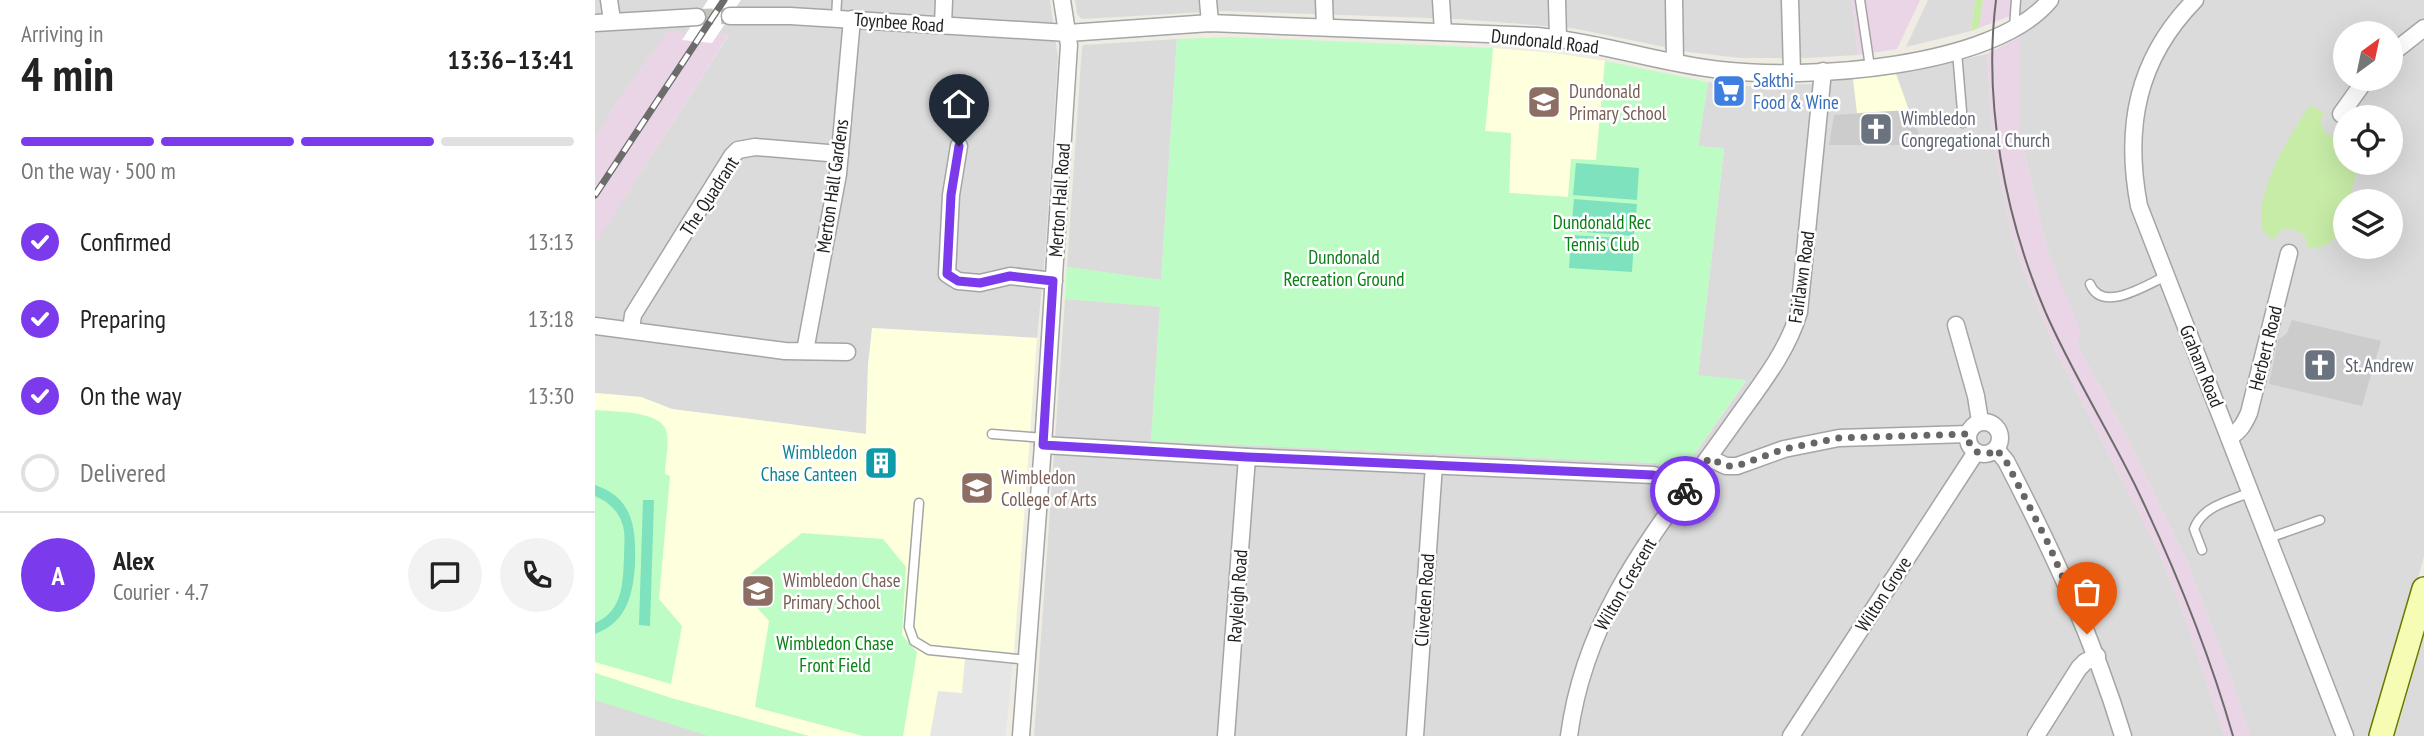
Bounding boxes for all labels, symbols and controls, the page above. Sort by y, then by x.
street label: Toynbee Road [853,7,945,37]
text: Arriving in [21,19,103,48]
north arrow [2333,21,2403,91]
map controls [2333,21,2403,259]
street label: Dundonald Road [1490,23,1600,59]
text: 13:36–13:41 [447,43,574,76]
text: 4 min [21,44,114,104]
place label: Sakthi Food & Wine [1753,68,1839,114]
supermarket icon: Sakthi Food & Wine [1710,72,1748,110]
pin [929,74,989,146]
place label: Dundonald Primary School [1569,79,1667,125]
school or university icon: Dundonald Primary School [1525,83,1563,121]
icon: home [940,85,978,123]
button: locate [2333,105,2403,175]
place label: Wimbledon Congregational Church [1901,106,2050,152]
church icon: Wimbledon Congregational Church [1857,110,1895,148]
street label: Merton Hall Gardens [811,118,853,254]
street label: Merton Hall Road [1043,142,1075,258]
street label: The Quadrant [675,151,744,240]
text: On the way · 500 m [21,156,176,185]
button: layers [2333,189,2403,259]
park label: Dundonald Rec Tennis Club [1553,210,1651,256]
icon: check [21,223,59,261]
text: Confirmed [80,225,171,258]
text: 13:13 [528,227,574,256]
street label: Fairlawn Road [1783,229,1819,325]
park label: Dundonald Recreation Ground [1284,245,1405,291]
icon: check [21,300,59,338]
text: Preparing [80,302,166,335]
street label: Herbert Road [2243,303,2287,393]
text: 13:18 [528,304,574,333]
street label: Graham Road [2175,321,2229,411]
church icon: St. Andrew [2301,346,2339,384]
place label: St. Andrew [2345,353,2414,377]
icon: check [21,377,59,415]
text: On the way [80,379,182,412]
text: 13:30 [528,381,574,410]
place label: Wimbledon Chase Canteen [761,440,857,486]
building icon: Wimbledon Chase Canteen [862,444,900,482]
text: Delivered [80,456,166,489]
courier [1650,456,1720,526]
place label: Wimbledon College of Arts [1001,465,1097,511]
school or university icon: Wimbledon College of Arts [958,469,996,507]
icon: bike [1666,472,1704,510]
street label: Wilton Crescent [1589,533,1661,634]
button: chat [408,538,482,612]
button: phone [500,538,574,612]
text: Alex [113,544,154,577]
street label: Rayleigh Road [1222,549,1252,643]
street label: Wilton Grove [1850,552,1916,636]
street label: Cliveden Road [1409,553,1439,647]
text: A [51,559,65,592]
pin [2057,562,2117,634]
place label: Wimbledon Chase Primary School [783,568,901,614]
school or university icon: Wimbledon Chase Primary School [739,572,777,610]
icon: bag [2068,573,2106,611]
text: Courier · 4.7 [113,577,209,606]
park label: Wimbledon Chase Front Field [776,631,894,677]

